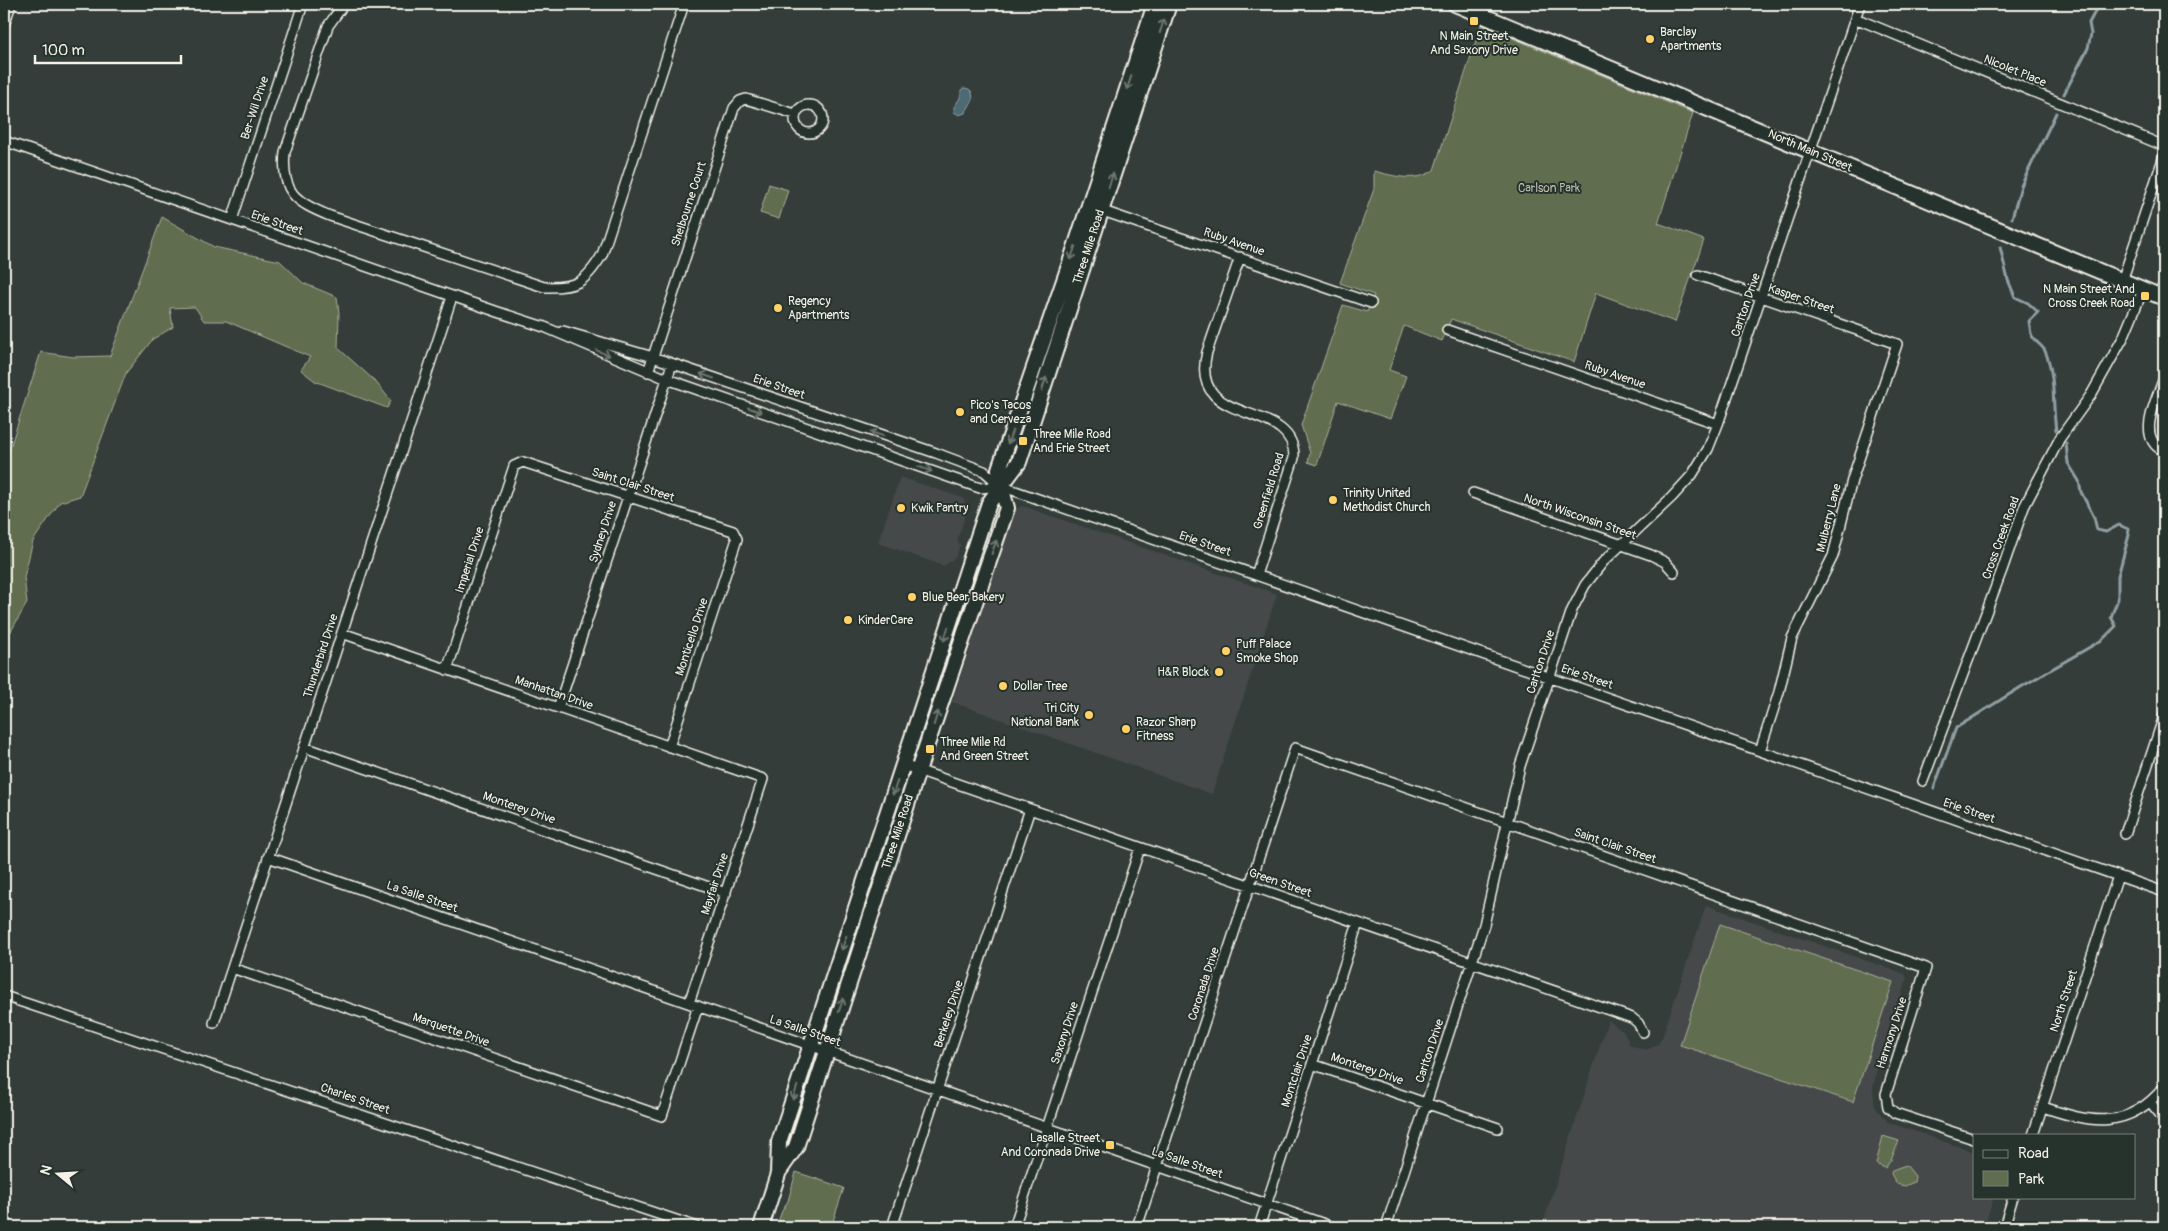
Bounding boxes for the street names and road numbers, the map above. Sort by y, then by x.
street label: Nicolet Place [1982,52,2049,90]
street label: Ber-Wil Drive [238,74,272,142]
street label: North Main Street [1766,126,1855,176]
street label: Shelbourne Court [668,160,710,248]
street label: Erie Street [249,207,305,239]
street label: Three Mile Road [1070,208,1108,286]
street label: Ruby Avenue [1202,225,1267,259]
street label: Carlton Drive [1728,271,1764,339]
street label: Kasper Street [1766,281,1836,317]
street label: Ruby Avenue [1583,358,1648,392]
street label: Erie Street [751,371,807,403]
street label: Greenfield Road [1250,451,1288,531]
street label: Saint Clair Street [590,465,676,505]
street label: Mulberry Lane [1813,482,1845,554]
street label: North Wisconsin Street [1522,491,1638,543]
street label: Cross Creek Road [1979,494,2023,581]
street label: Sydney Drive [586,499,620,565]
street label: Imperial Drive [452,525,488,595]
street label: Erie Street [1177,528,1233,560]
street label: Monticello Drive [672,596,712,678]
street label: Thunderbird Drive [300,612,342,700]
street label: Carlton Drive [1524,628,1558,696]
street label: Erie Street [1559,661,1615,693]
street label: Manhattan Drive [513,673,595,713]
street label: Monterey Drive [481,789,557,827]
street label: Three Mile Road [879,793,917,871]
street label: Erie Street [1941,795,1997,827]
street label: Saint Clair Street [1572,825,1658,867]
street label: Mayfair Drive [698,851,732,917]
street label: Green Street [1247,865,1314,901]
street label: La Salle Street [384,878,460,916]
street label: Coronada Drive [1185,945,1223,1023]
street label: North Street [2047,968,2081,1034]
street label: Berkeley Drive [931,978,967,1050]
street label: Harmony Drive [1873,995,1911,1071]
street label: Saxony Drive [1048,1000,1082,1066]
street label: Marquette Drive [411,1010,491,1050]
street label: La Salle Street [767,1012,843,1050]
street label: Carlton Drive [1413,1017,1447,1085]
street label: Montclair Drive [1278,1033,1316,1109]
street label: Monterey Drive [1329,1050,1405,1088]
street label: Charles Street [318,1080,392,1118]
street label: La Salle Street [1149,1144,1225,1182]

